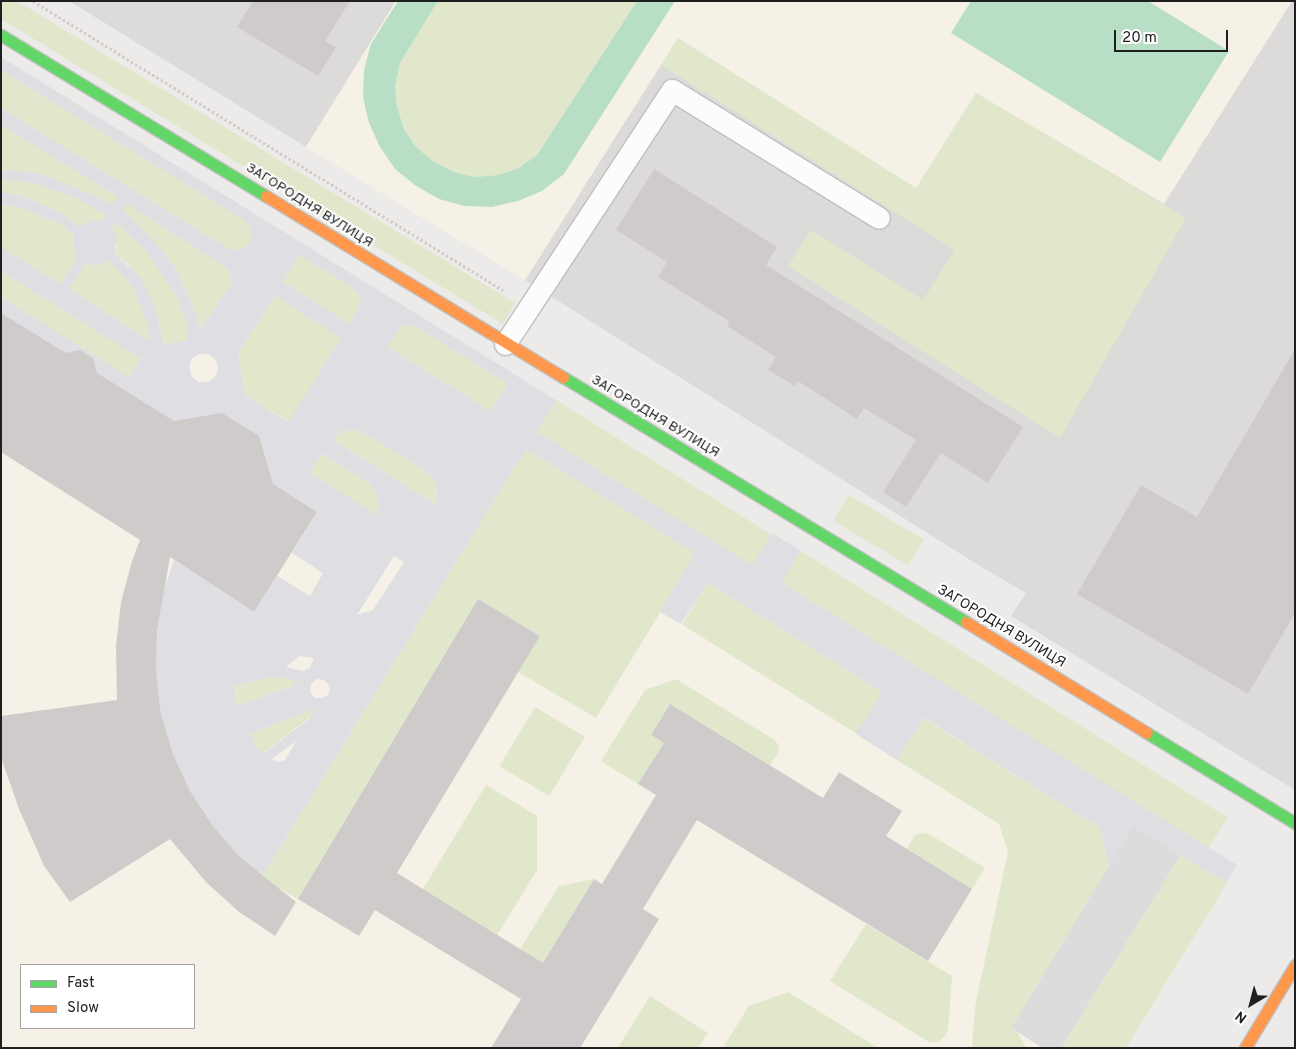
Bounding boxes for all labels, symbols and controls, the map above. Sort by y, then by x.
scale bar [1116,20,1230,52]
text: 20 m [1122,29,1157,48]
street label: ЗАГОРОДНЯ ВУЛИЦЯ [242,160,376,252]
street label: ЗАГОРОДНЯ ВУЛИЦЯ [588,372,722,462]
street label: ЗАГОРОДНЯ ВУЛИЦЯ [934,582,1068,672]
legend [20,964,195,1029]
text: Fast [67,974,95,993]
north arrow [1226,979,1276,1029]
text: Slow [67,999,99,1018]
text: N [1233,1007,1251,1026]

